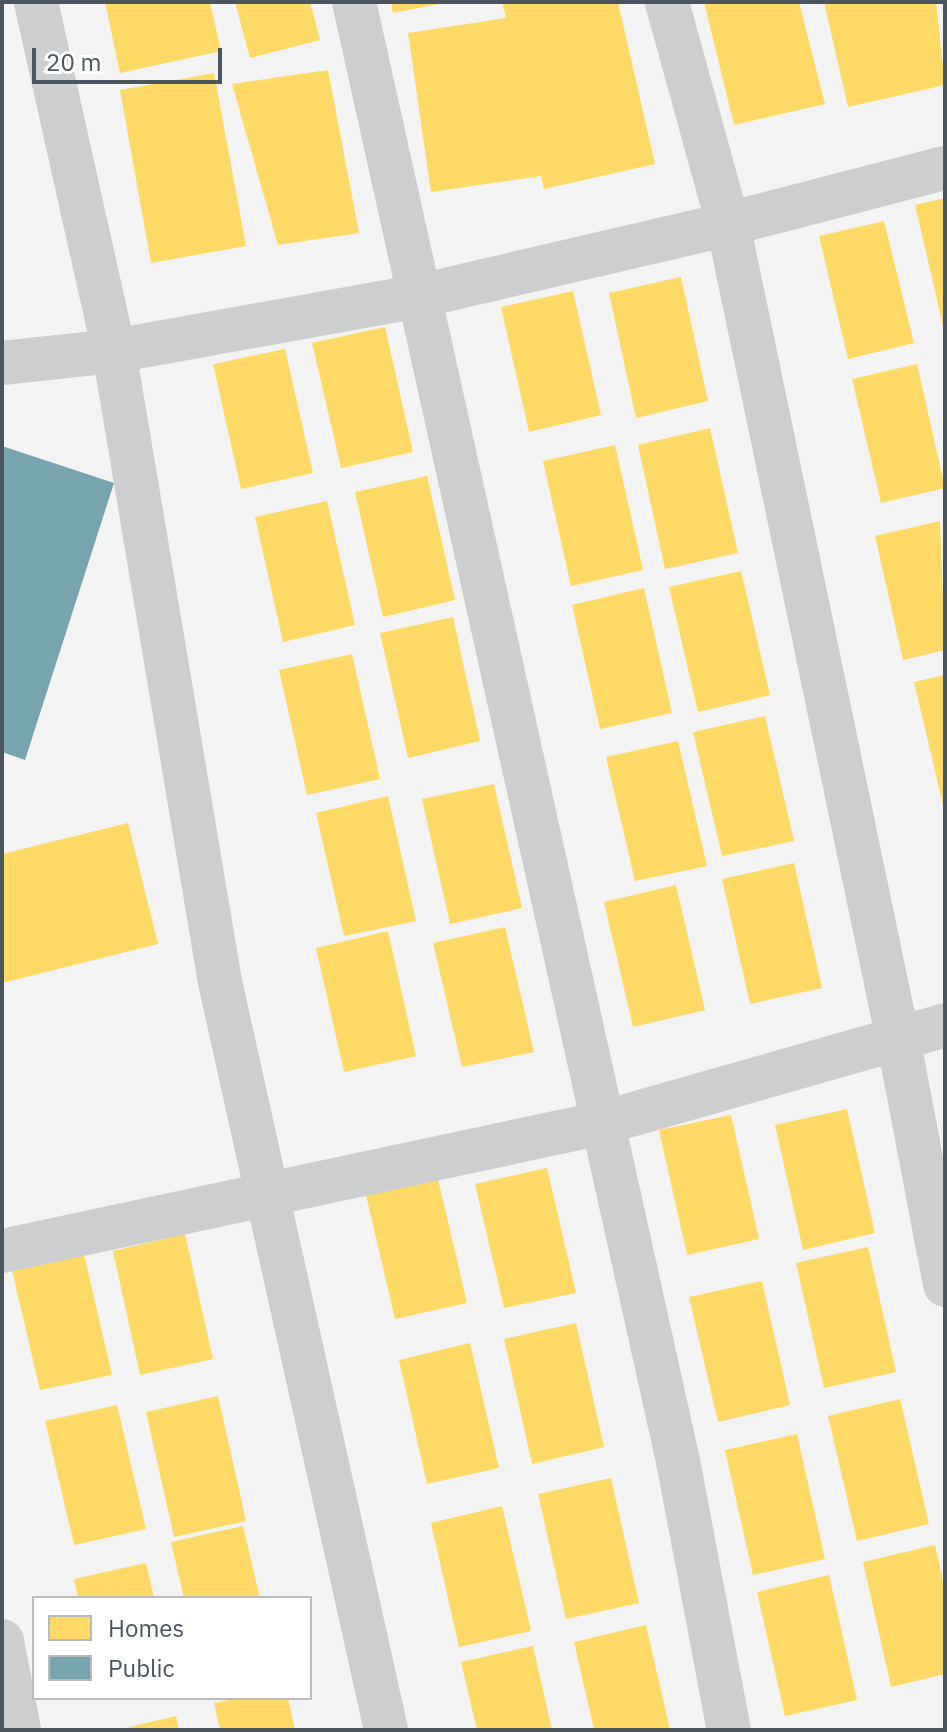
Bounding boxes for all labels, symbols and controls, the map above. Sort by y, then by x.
scale bar [36,32,226,82]
text: 20 m [46,46,101,78]
legend [32,1596,312,1700]
text: Homes [108,1612,184,1644]
text: Public [108,1652,175,1684]

